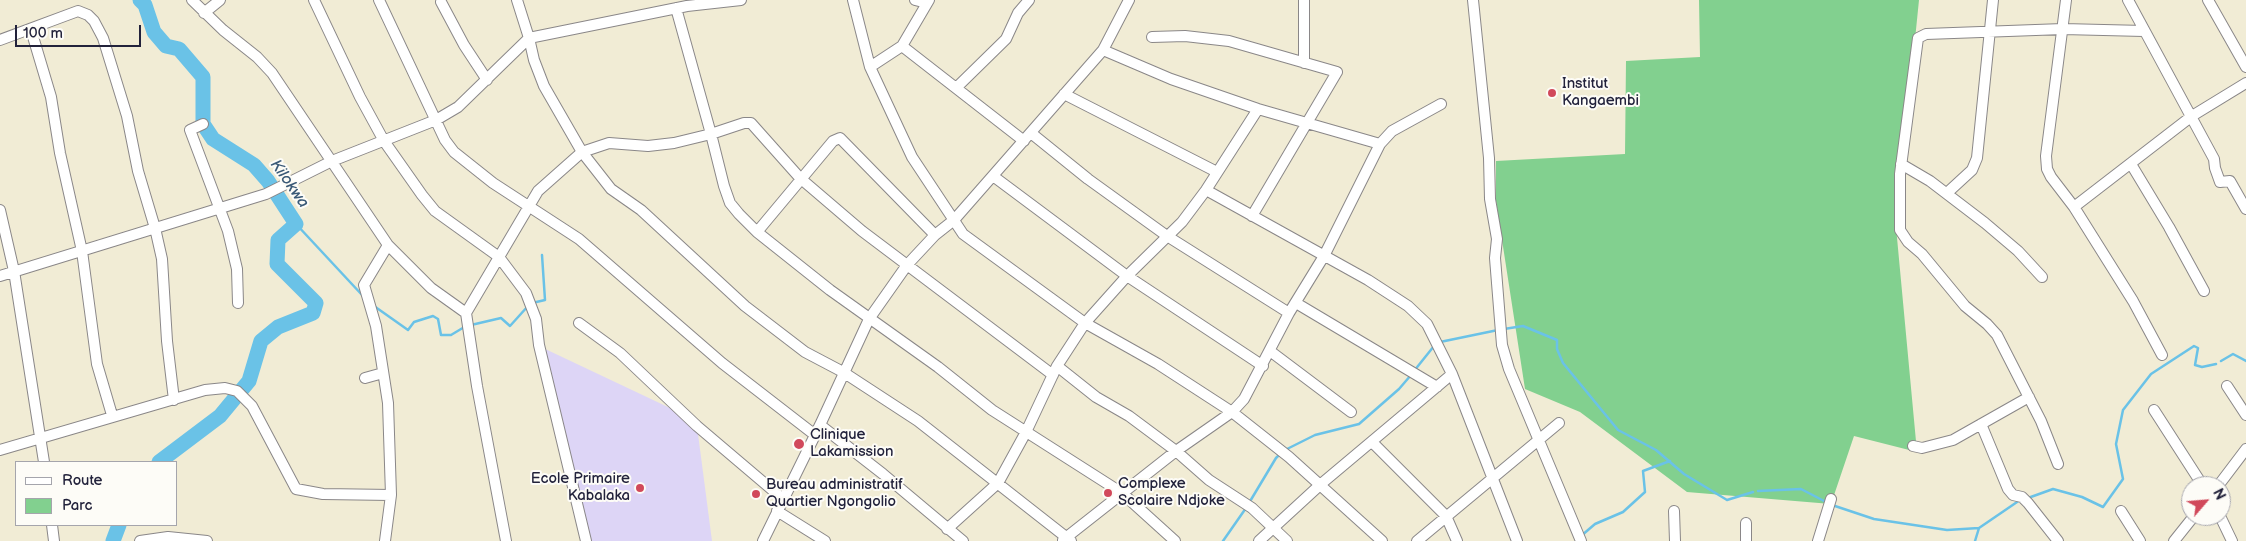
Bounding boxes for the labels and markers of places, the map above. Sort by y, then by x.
place label: Institut Kangaembi [1562,75,1639,110]
marker: Institut Kangaembi [1546,87,1558,99]
place label: Clinique Lakamission [810,426,894,461]
marker: Clinique Lakamission [792,437,806,451]
place label: Ecole Primaire Kabalaka [531,470,630,505]
place label: Complexe Scolaire Ndjoke [1118,475,1225,510]
place label: Bureau administratif Quartier Ngongolio [766,476,903,511]
marker: Ecole Primaire Kabalaka [634,482,646,494]
marker: Complexe Scolaire Ndjoke [1102,487,1114,499]
marker: Bureau administratif Quartier Ngongolio [750,488,762,500]

